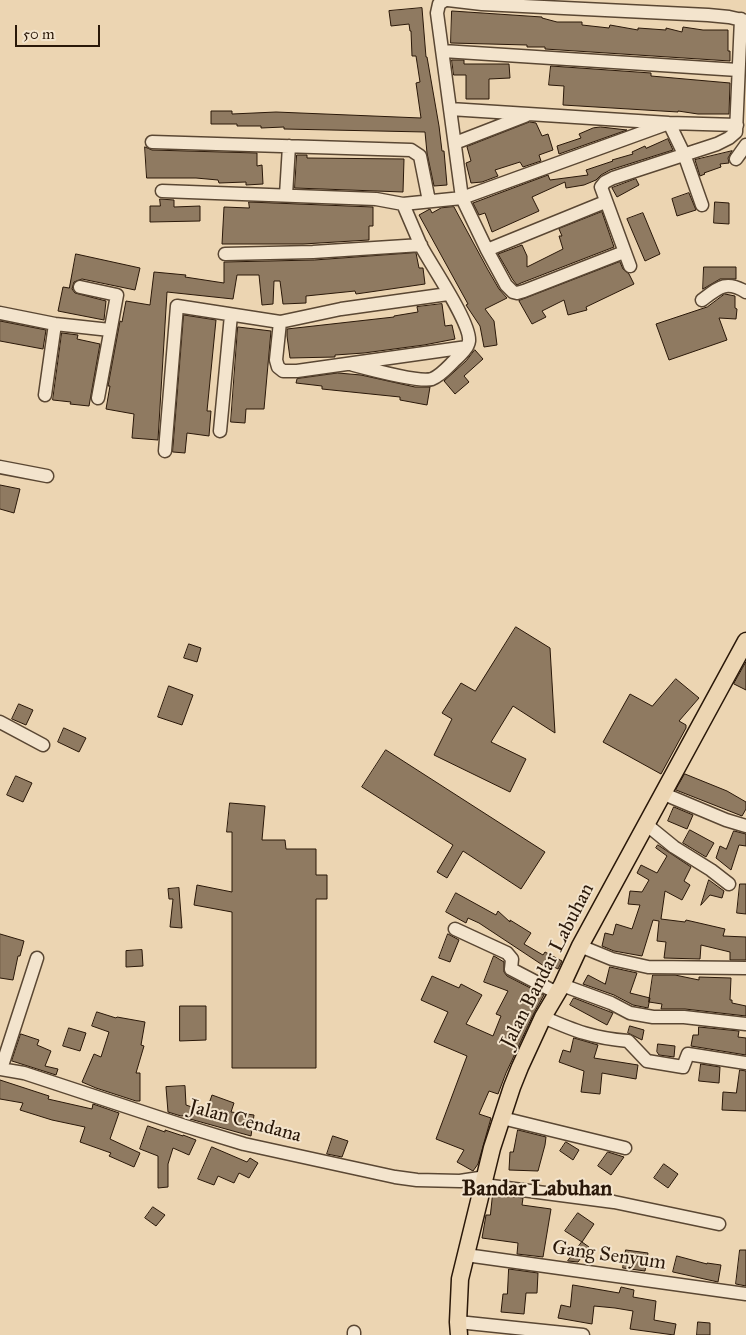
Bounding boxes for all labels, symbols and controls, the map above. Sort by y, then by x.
scale bar [18,15,102,47]
text: 50 m [23,25,55,43]
street label: Jalan Bandar Labuhan [496,880,600,1052]
street label: Jalan Cendana [186,1095,304,1149]
district label: Bandar Labuhan [462,1177,612,1203]
street label: Gang Senyum [551,1236,667,1276]

